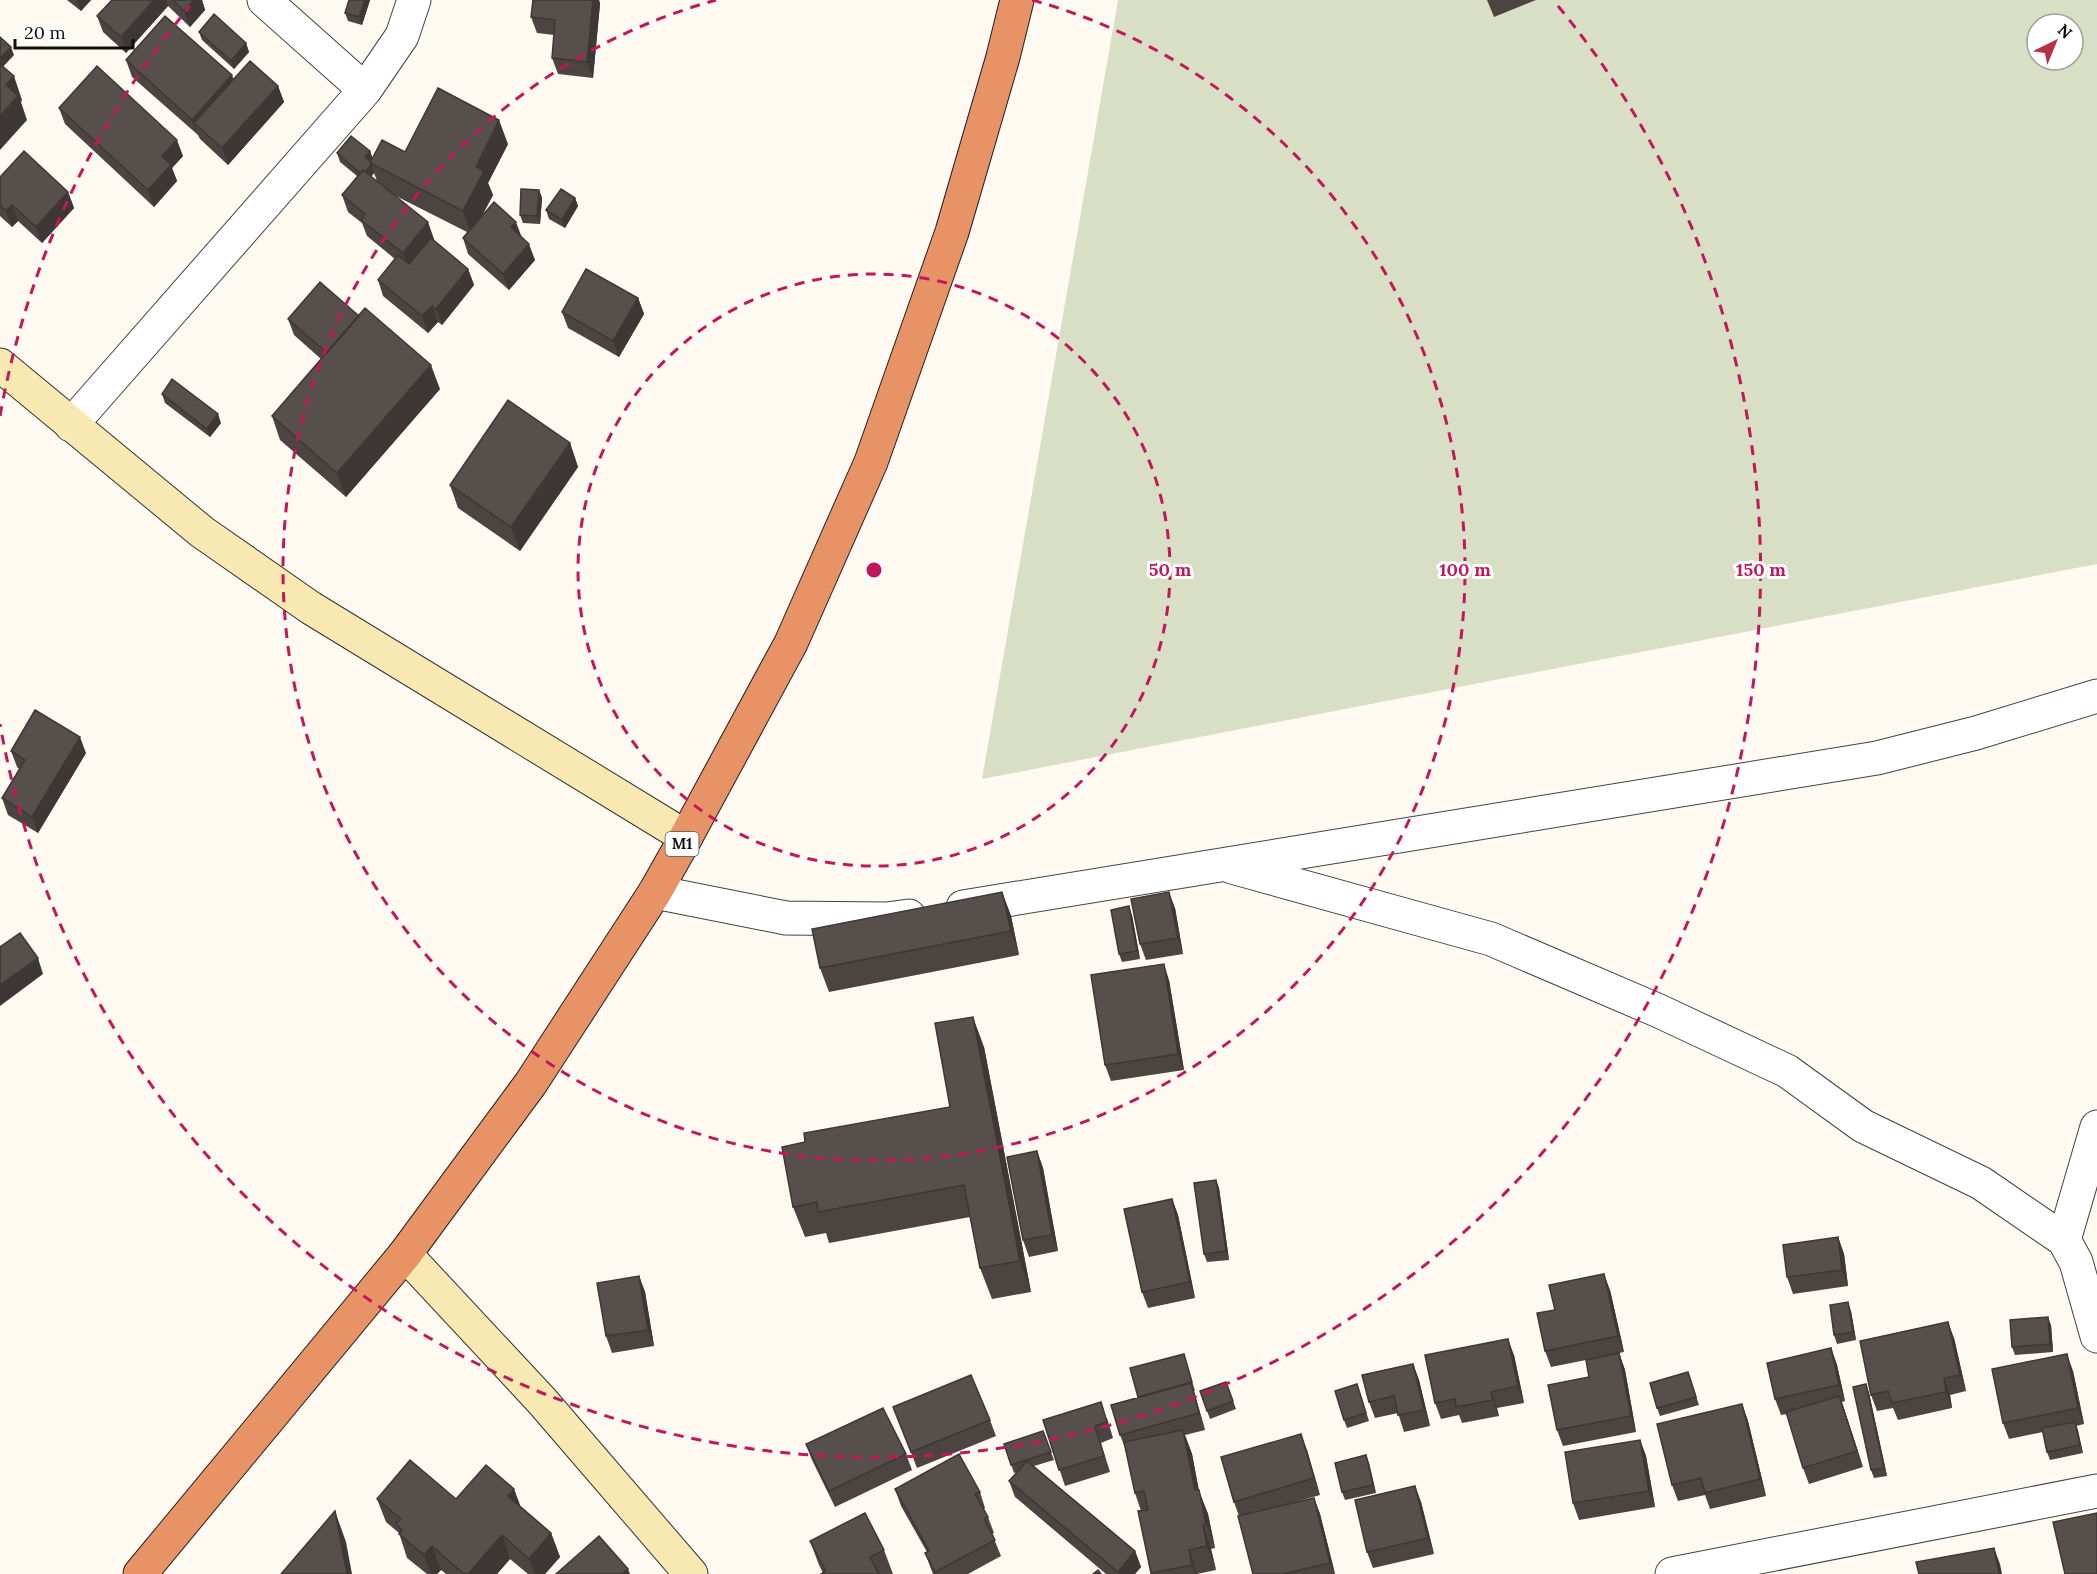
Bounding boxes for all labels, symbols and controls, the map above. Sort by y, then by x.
scale bar [15,12,134,50]
north arrow [2025,12,2085,72]
text: N [2054,19,2077,43]
text: 20 m [24,21,66,44]
text: 50 m [1149,558,1192,581]
text: 100 m [1439,558,1491,581]
text: 150 m [1736,558,1786,581]
centre of rings [864,560,884,580]
road number: M1 [666,832,698,856]

